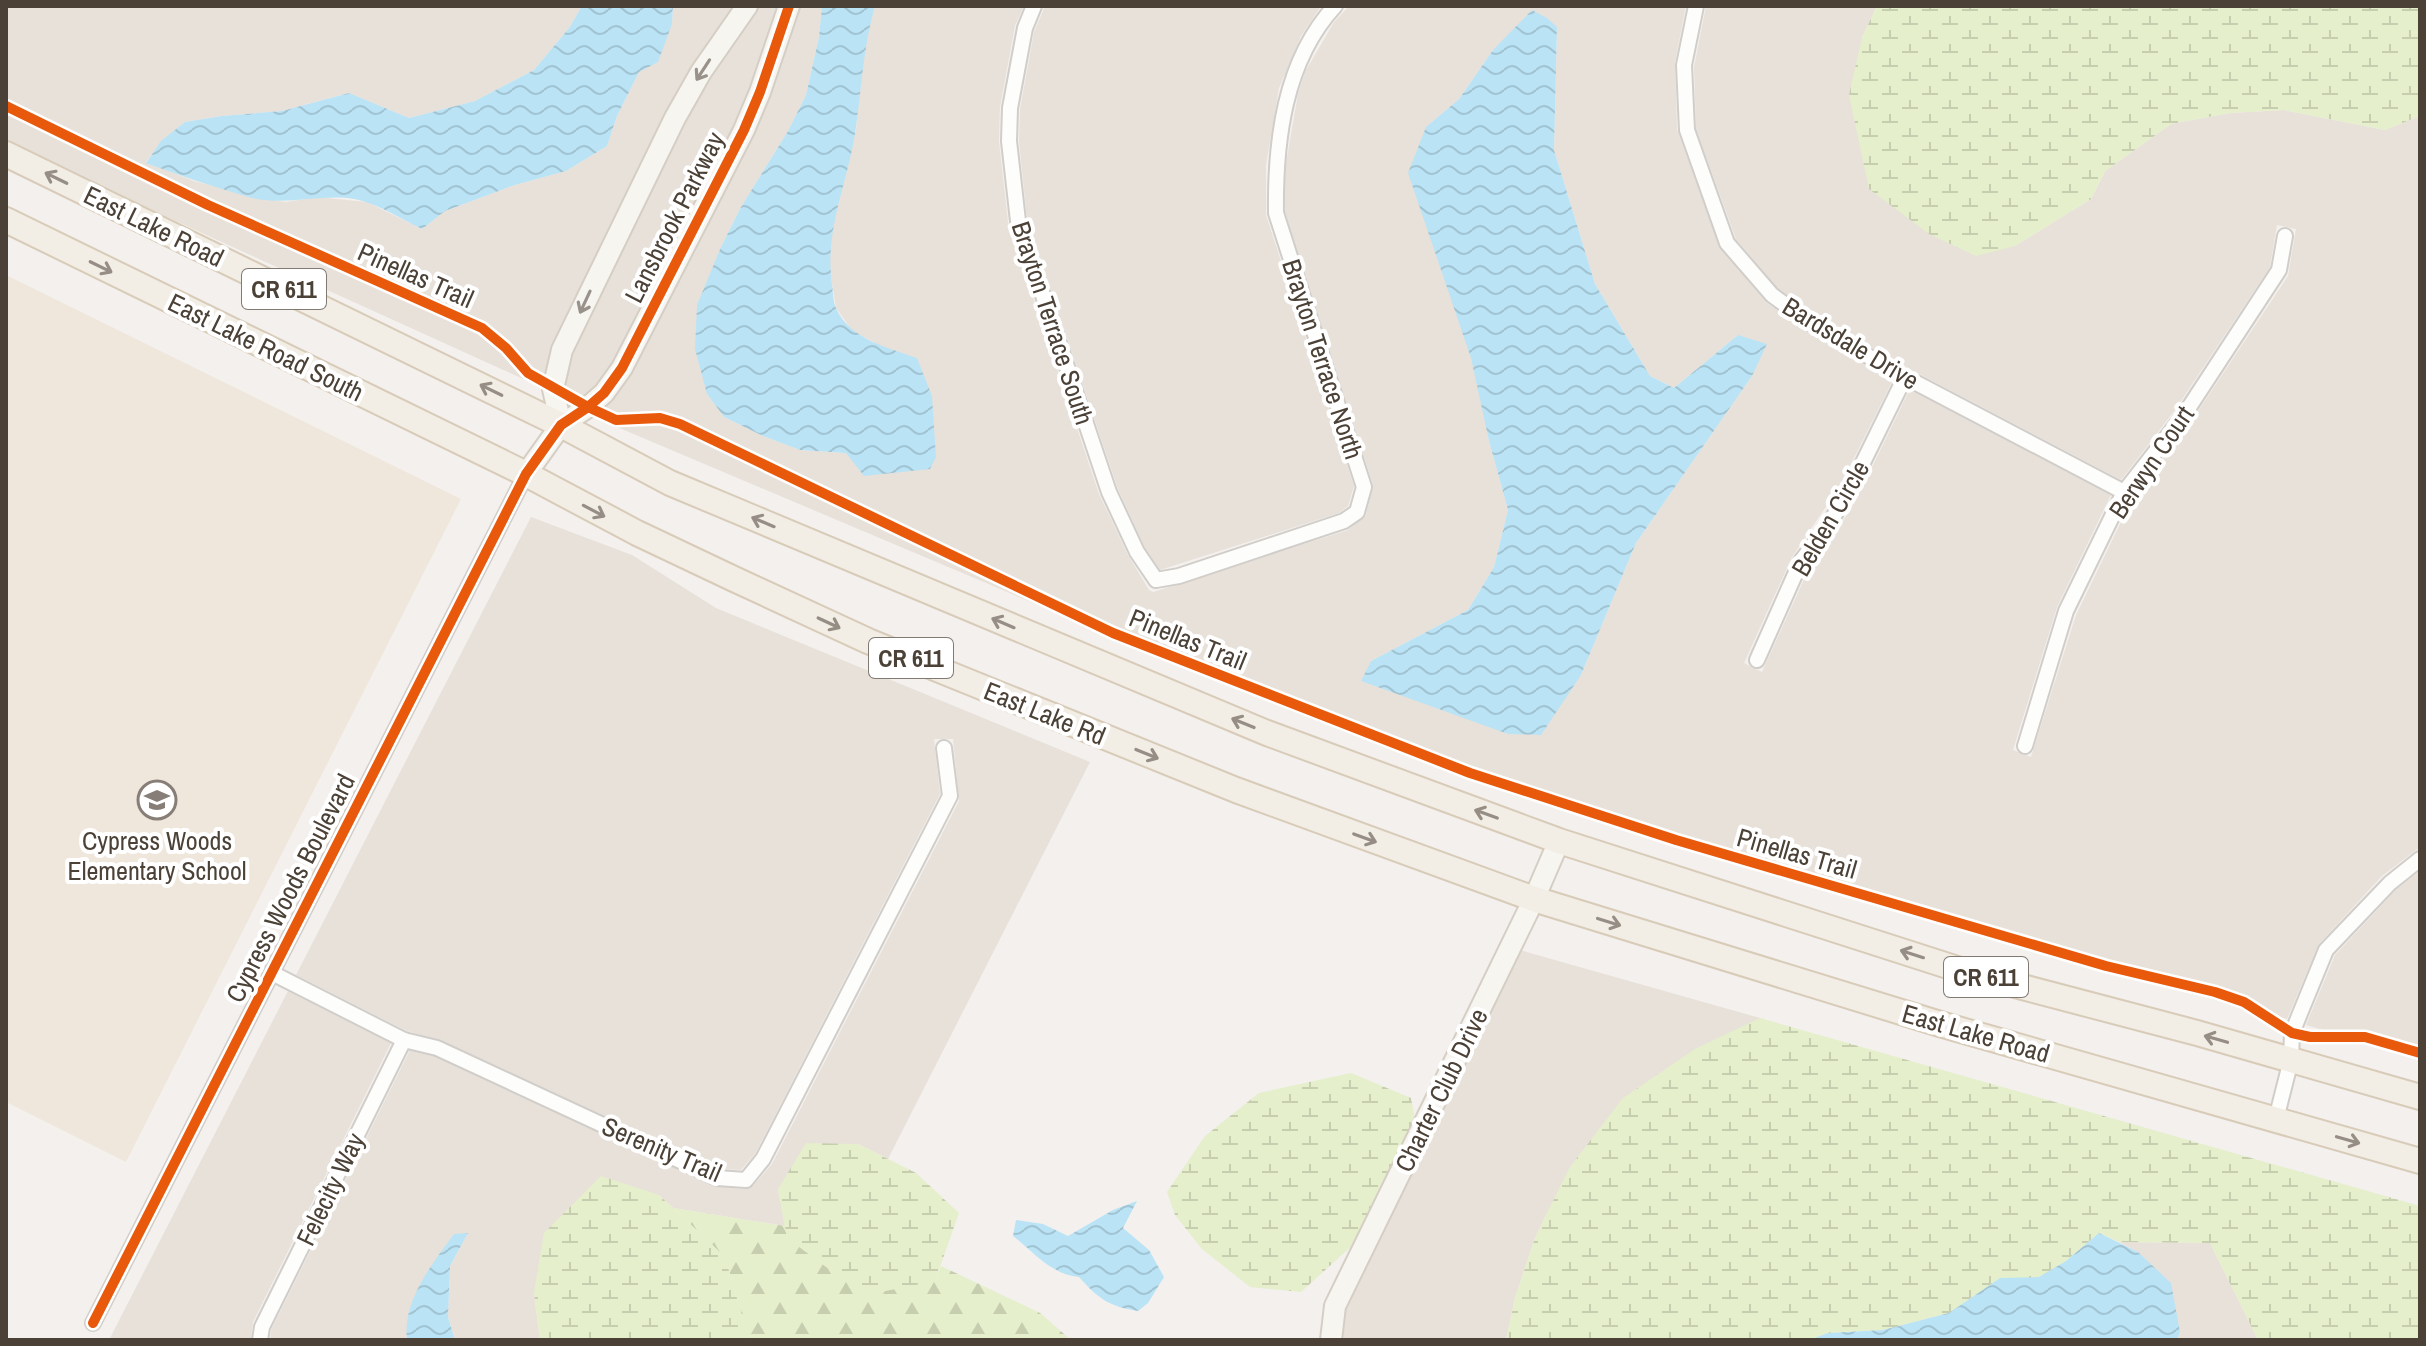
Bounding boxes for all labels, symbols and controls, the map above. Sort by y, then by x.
one-way arrow [694,59,711,81]
street label: Lansbrook Parkway [616,125,732,308]
one-way arrow [44,170,68,185]
street label: East Lake Road [78,177,230,275]
street label: Brayton Terrace South [1004,217,1102,429]
street label: Pinellas Trail [353,234,479,316]
street label: Brayton Terrace North [1274,255,1372,463]
one-way arrow [89,259,113,275]
road number: CR 611 [242,269,326,309]
street label: East Lake Road South [162,285,370,409]
street label: Bardsdale Drive [1776,289,1926,397]
one-way arrow [577,290,592,314]
one-way arrow [480,382,503,397]
street label: Berwyn Court [2100,399,2202,525]
street label: Belden Circle [1783,454,1877,582]
one-way arrow [582,503,606,519]
one-way arrow [751,513,776,528]
street label: Pinellas Trail [1124,600,1252,678]
one-way arrow [991,614,1016,629]
one-way arrow [817,616,841,631]
road number: CR 611 [869,638,953,678]
street label: East Lake Rd [979,673,1111,753]
one-way arrow [1231,715,1256,729]
one-way arrow [1134,748,1159,763]
street label: Cypress Woods Boulevard [217,768,363,1008]
school or university icon: Cypress Woods Elementary School [136,779,178,821]
one-way arrow [1474,806,1499,820]
street label: Pinellas Trail [1733,819,1861,887]
place label: Cypress Woods Elementary School [68,823,246,888]
one-way arrow [1352,831,1377,846]
one-way arrow [1596,916,1621,930]
one-way arrow [1899,946,1925,961]
road number: CR 611 [1944,957,2028,997]
street label: East Lake Road [1898,995,2054,1071]
street label: Charter Club Drive [1386,1002,1496,1178]
one-way arrow [2204,1030,2230,1045]
street label: Serenity Trail [597,1108,727,1190]
street label: Felecity Way [288,1126,372,1251]
one-way arrow [2335,1134,2360,1148]

